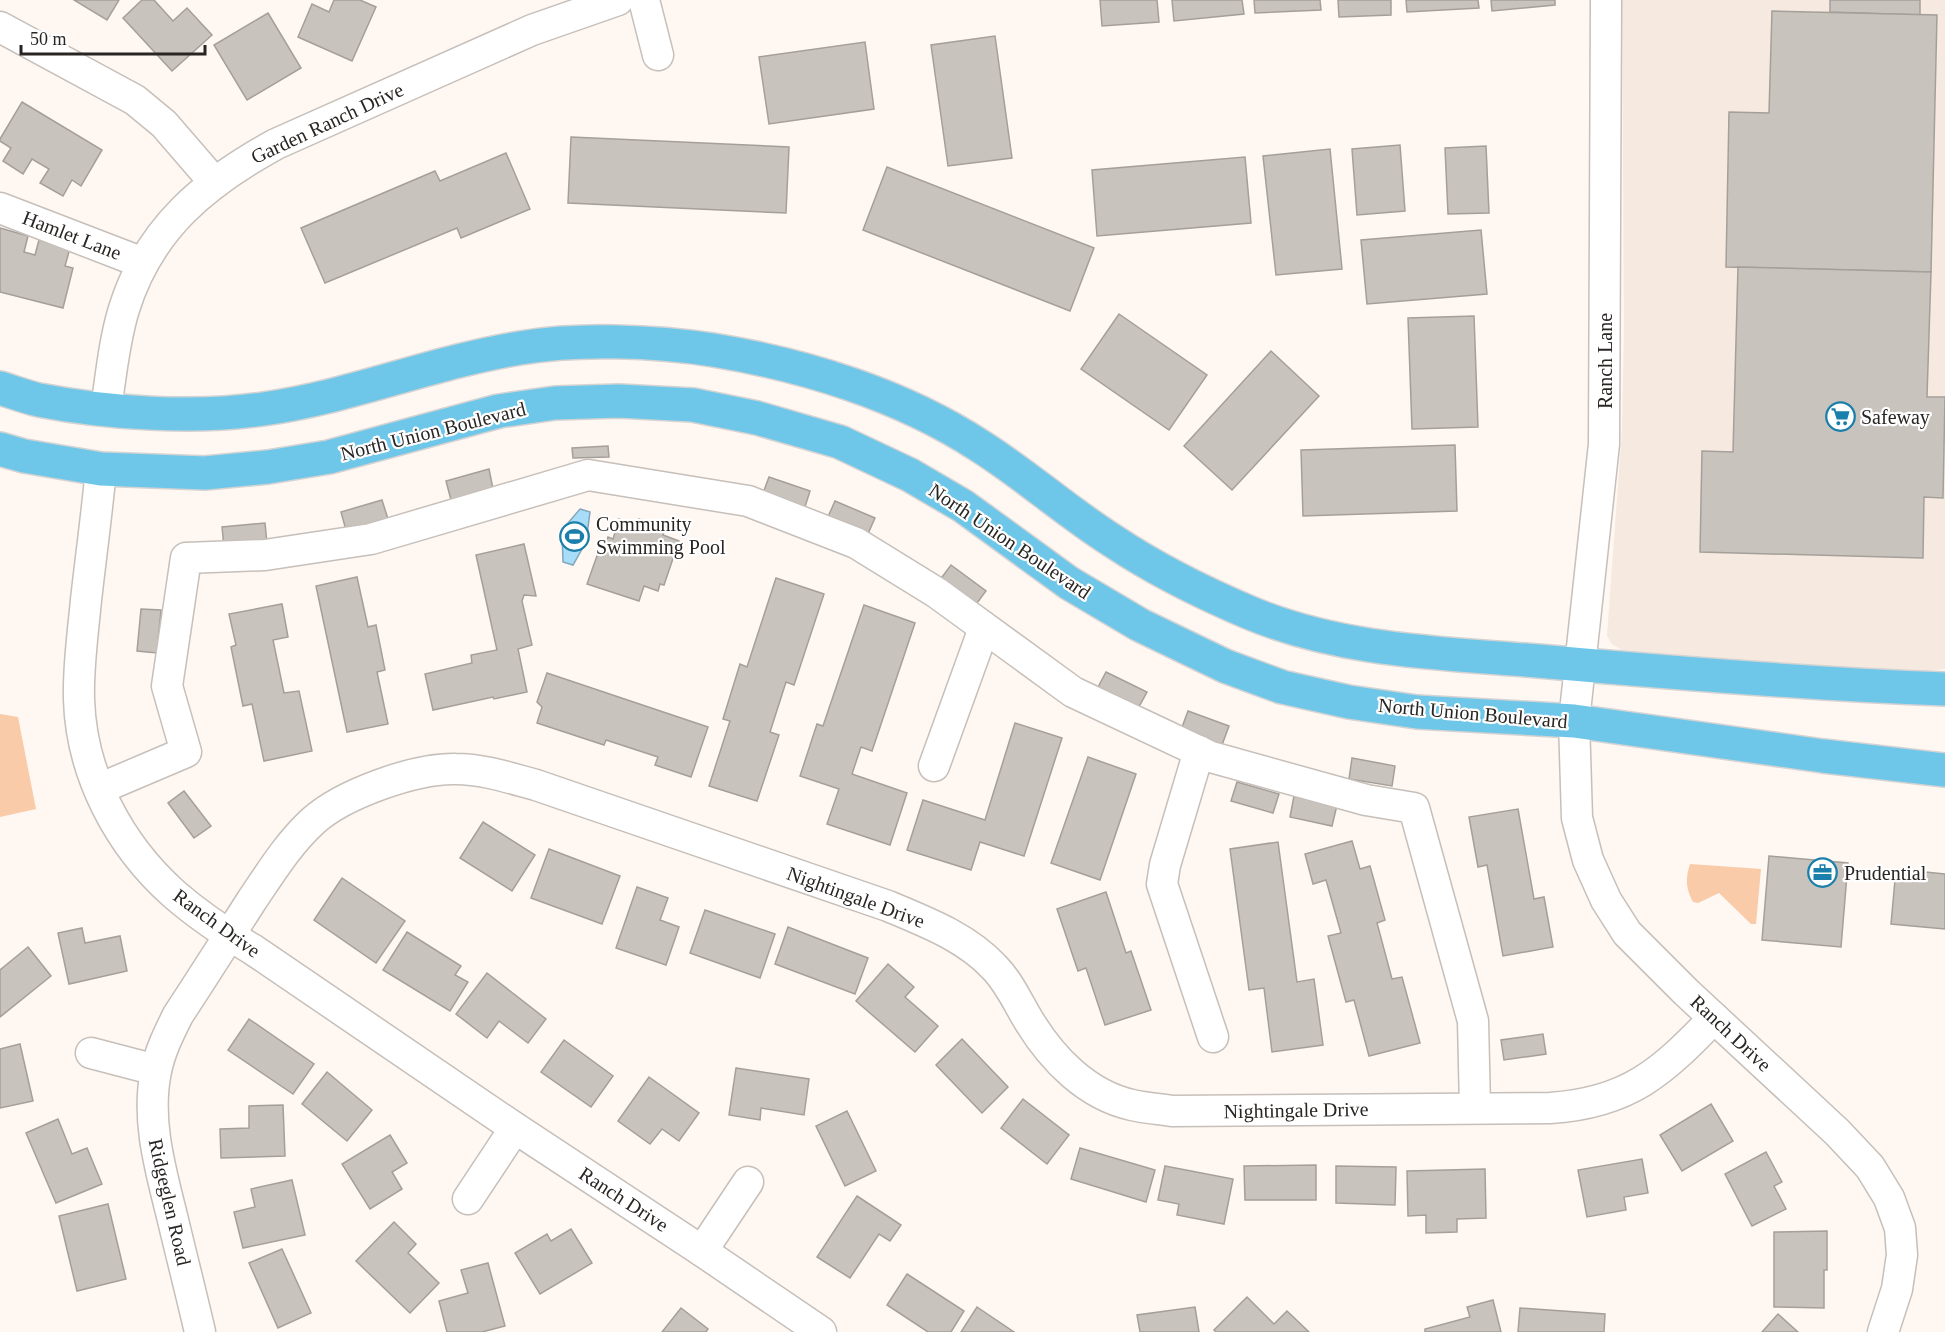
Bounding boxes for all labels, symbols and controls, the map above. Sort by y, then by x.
scale bar [21,18,206,56]
text: 50 m [30,29,67,49]
street label: Garden Ranch Drive [247,78,407,168]
street label: Hamlet Lane [20,206,125,264]
street label: Ranch Lane [1594,313,1616,409]
street label: North Union Boulevard [338,397,528,465]
supermarket icon: Safeway [1824,401,1856,433]
place label: Safeway [1861,406,1930,429]
street label: North Union Boulevard [925,479,1095,603]
place label: Community Swimming Pool [596,513,726,559]
sports icon: Community Swimming Pool [559,520,591,552]
street label: North Union Boulevard [1377,694,1569,732]
office icon: Prudential [1807,857,1839,889]
street label: Nightingale Drive [784,862,928,933]
place label: Prudential [1844,862,1927,884]
street label: Ranch Drive [169,884,265,962]
street label: Ranch Drive [1686,990,1776,1076]
street label: Nightingale Drive [1223,1098,1369,1123]
street label: Ridgeglen Road [144,1136,195,1268]
street label: Ranch Drive [575,1162,673,1236]

